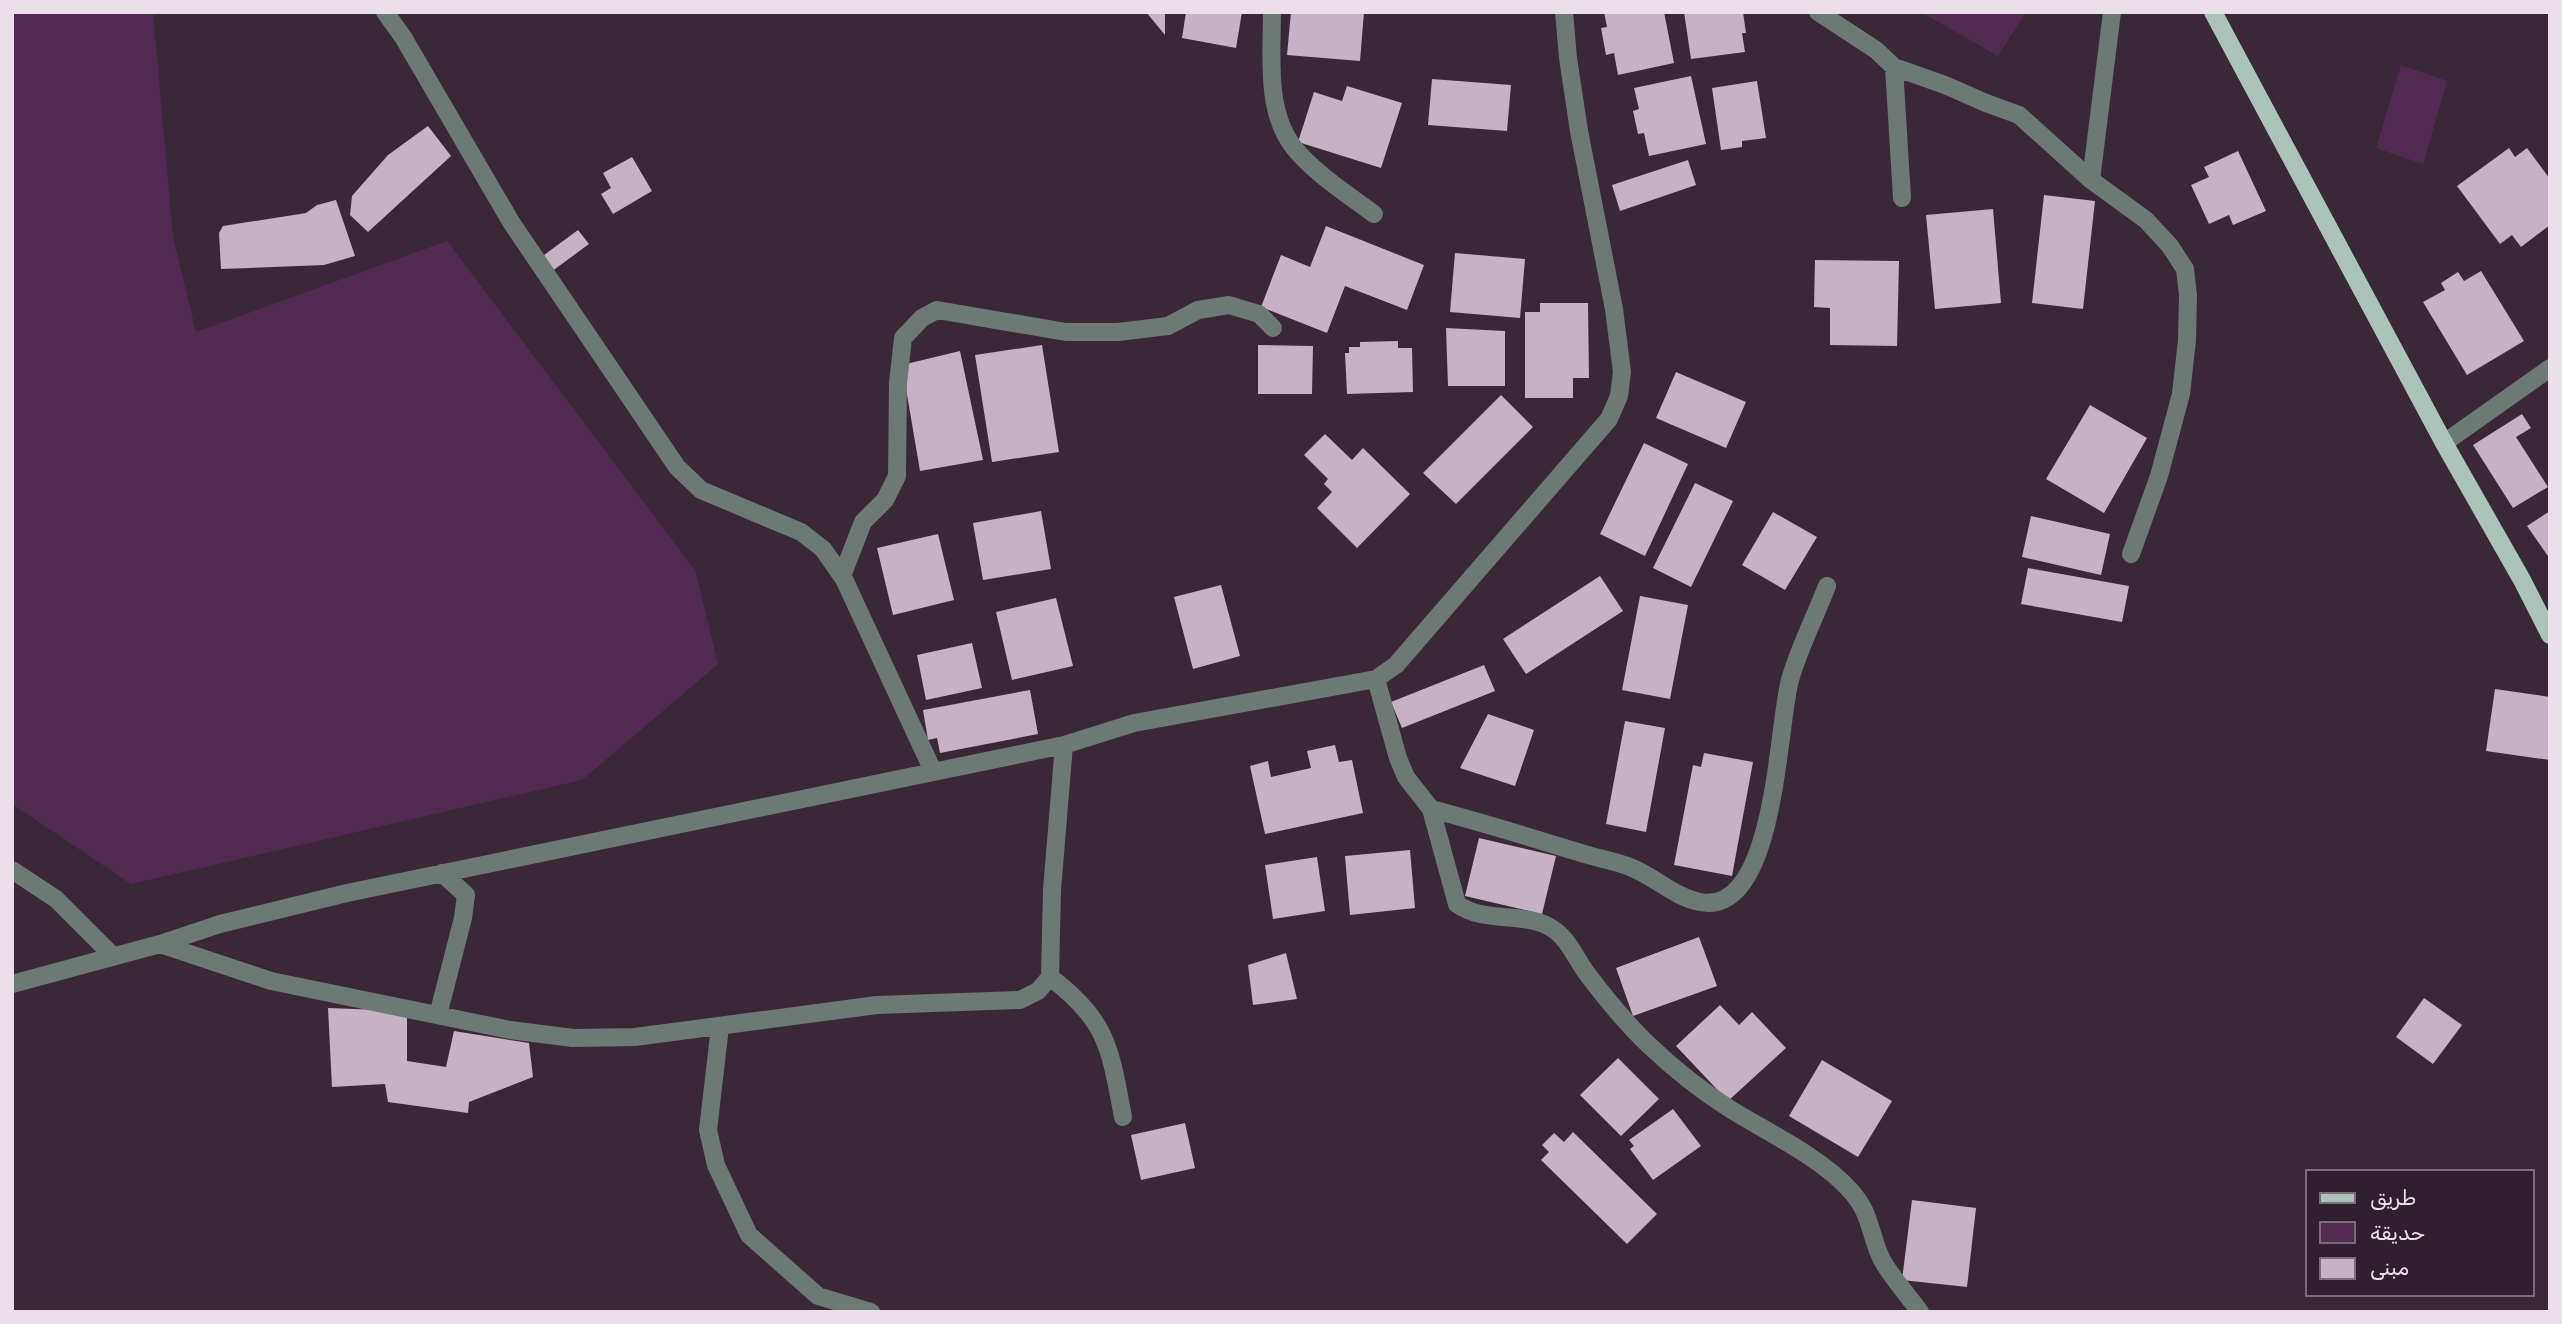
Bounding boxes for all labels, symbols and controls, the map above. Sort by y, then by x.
legend [2306,1170,2534,1296]
text: طريق [2370,1185,2416,1210]
text: حديقة [2370,1220,2425,1245]
text: مبنى [2370,1255,2409,1280]

